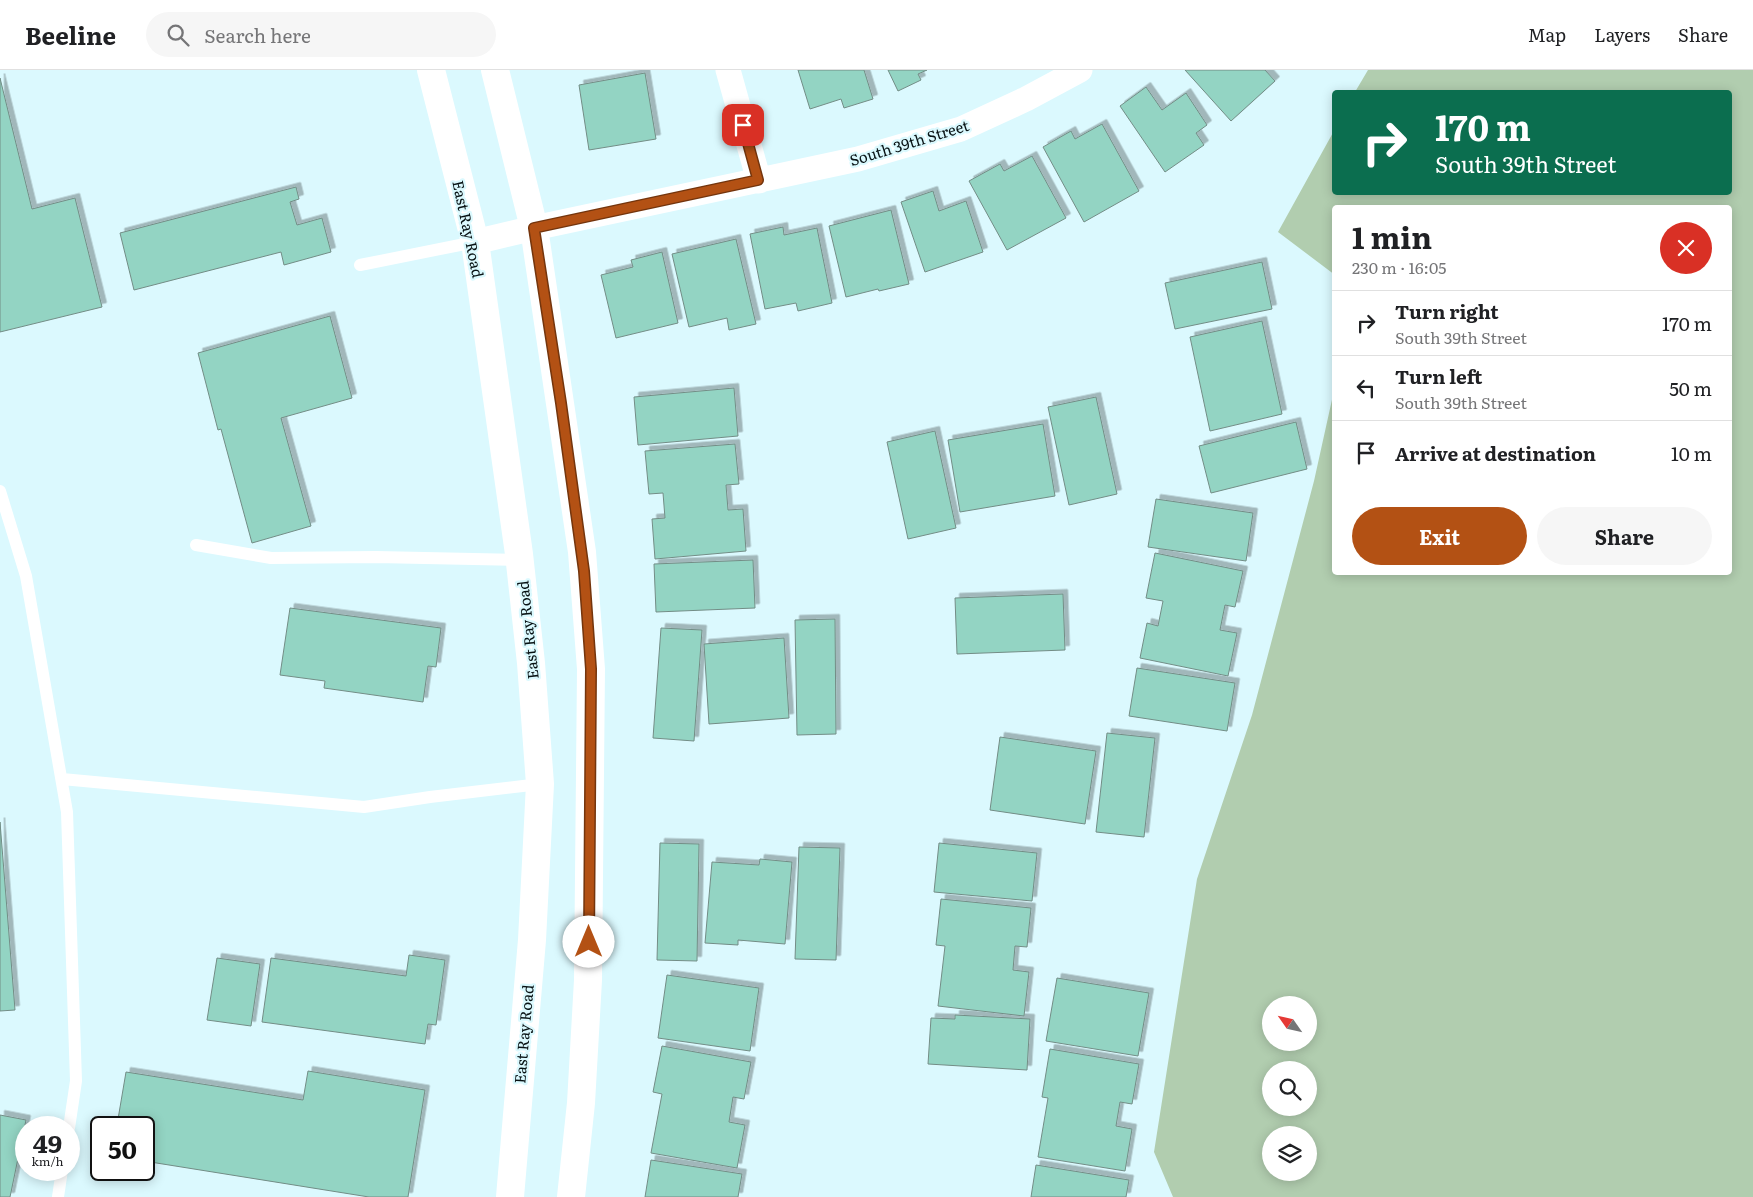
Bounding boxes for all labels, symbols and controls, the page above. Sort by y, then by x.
search box [146,12,496,57]
text: Beeline [25,17,116,52]
icon: search [164,21,192,49]
text: Search here [204,21,311,49]
text: Map [1528,21,1566,48]
text: Layers [1594,21,1650,48]
text: Share [1678,21,1728,48]
text: 170 m [1435,100,1531,152]
pin [722,104,764,146]
icon: right [1352,110,1417,175]
icon: arrive [729,111,757,139]
street label: South 39th Street [847,113,971,171]
text: South 39th Street [1435,147,1616,180]
street label: East Ray Road [447,178,491,280]
text: 1 min [1352,214,1432,258]
button: close [1660,222,1712,274]
text: 230 m · 16:05 [1352,255,1446,279]
text: Turn right [1395,297,1499,325]
icon: right [1352,309,1380,337]
text: 170 m [1662,309,1712,337]
text: South 39th Street [1395,325,1527,349]
text: Turn left [1395,362,1482,390]
icon: left [1352,374,1380,402]
text: 50 m [1669,374,1712,402]
text: South 39th Street [1395,390,1527,414]
icon: arrive [1352,439,1380,467]
text: Arrive at destination [1395,439,1596,467]
text: 10 m [1671,439,1712,467]
button: Exit [1352,507,1527,565]
button: Share [1537,507,1712,565]
street label: East Ray Road [510,580,544,680]
position arrow [562,915,614,967]
street label: East Ray Road [507,984,539,1084]
north arrow [1262,996,1318,1051]
map controls [1262,996,1317,1181]
button: search [1262,1061,1317,1116]
speed limit sign: 50 [90,1116,155,1181]
text: 49 [33,1124,62,1161]
button: layers [1262,1126,1317,1181]
text: km/h [32,1152,63,1170]

